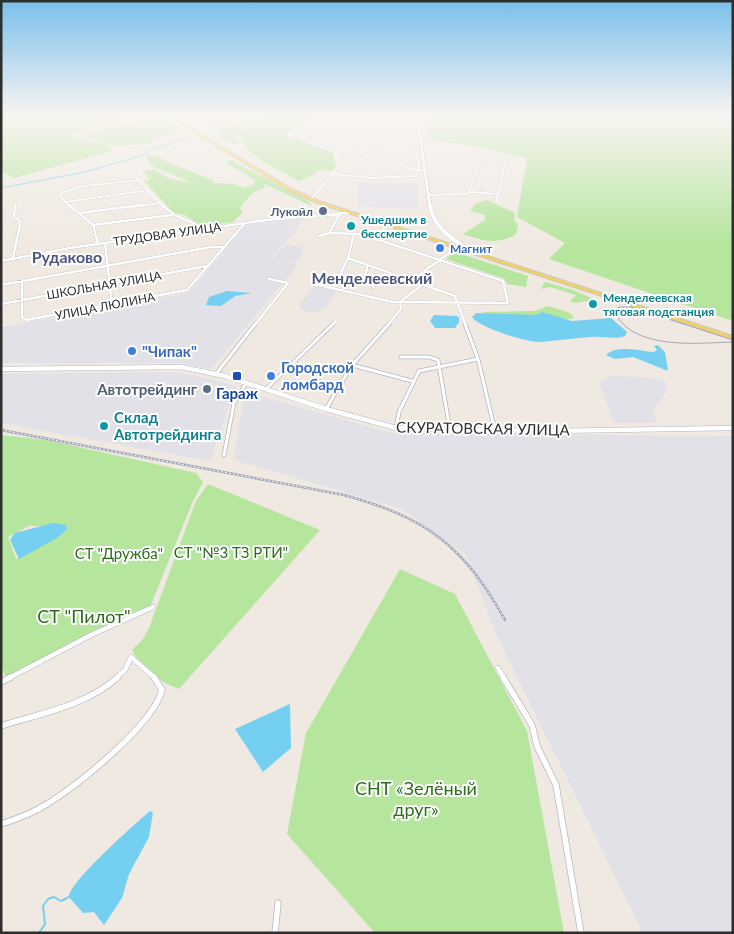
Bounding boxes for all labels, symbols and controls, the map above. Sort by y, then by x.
place label: Лукойл [270,204,313,219]
marker: Лукойл [317,205,329,217]
place label: Ушедшим в бессмертие [360,212,428,241]
street label: ТРУДОВАЯ УЛИЦА [112,219,223,249]
marker: Ушедшим в бессмертие [345,220,357,232]
place label: Магнит [450,241,493,256]
marker: Магнит [434,242,446,254]
district label: Рудаково [32,247,102,266]
street label: ШКОЛЬНАЯ УЛИЦА [45,267,163,302]
district label: Менделеевский [312,268,432,287]
street label: УЛИЦА ЛЮЛИНА [54,289,157,323]
place label: Менделеевская тяговая подстанция [603,290,714,319]
marker: Менделеевская тяговая подстанция [587,298,599,310]
place label: "Чипак" [142,342,197,360]
marker: "Чипак" [126,345,138,357]
place label: Городской ломбард [281,358,354,393]
marker: Гараж [231,370,243,382]
marker: Городской ломбард [265,370,277,382]
place label: Автотрейдинг [96,380,198,398]
marker: Автотрейдинг [201,383,213,395]
place label: Гараж [216,384,259,402]
place label: Склад Автотрейдинга [113,408,221,443]
street label: СКУРАТОВСКАЯ УЛИЦА [396,417,571,439]
marker: Склад Автотрейдинга [98,420,110,432]
park label: СТ "№3 ТЗ РТИ" [174,543,288,561]
park label: СТ "Дружба" [75,544,163,562]
park label: СТ "Пилот" [37,605,131,627]
park label: СНТ «Зелёный друг» [355,777,477,820]

